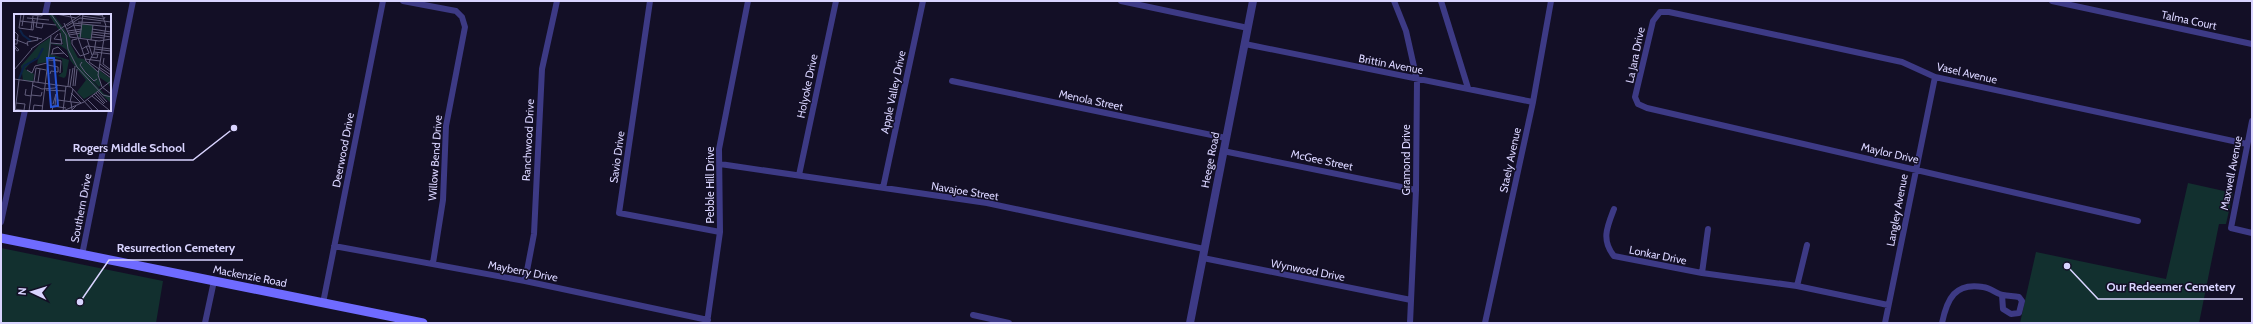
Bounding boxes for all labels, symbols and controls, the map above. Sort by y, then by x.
street label: Talma Court [2160,7,2218,33]
inset map [14,14,111,111]
street label: La Jara Drive [1622,25,1648,84]
street label: Apple Valley Drive [877,49,909,135]
street label: Brittin Avenue [1357,51,1425,77]
street label: Holyoke Drive [793,52,821,119]
street label: Vasel Avenue [1935,59,1999,87]
street label: Menola Street [1058,86,1125,114]
street label: Ranchwood Drive [519,98,537,181]
street label: Deerwood Drive [329,111,357,189]
street label: Willow Bend Drive [425,114,445,201]
street label: Gramond Drive [1399,124,1413,196]
street label: Staely Avenue [1496,126,1524,194]
street label: Savio Drive [606,130,628,184]
street label: Heege Road [1198,131,1222,189]
street label: Maxwell Avenue [2217,134,2245,211]
callout: Rogers Middle School [65,136,193,160]
text: Rogers Middle School [73,140,185,155]
street label: Maylor Drive [1860,140,1921,167]
street label: Pebble Hill Drive [703,146,717,223]
street label: McGee Street [1290,147,1355,173]
street label: Southern Drive [67,172,95,244]
street label: Langley Avenue [1883,172,1911,247]
street label: Navajoe Street [930,179,1000,203]
callout: Resurrection Cemetery [109,236,243,260]
text: Resurrection Cemetery [117,240,236,255]
street label: Lonkar Drive [1628,243,1688,268]
street label: Wynwood Drive [1270,256,1347,284]
street label: Mayberry Drive [487,257,559,285]
street label: Mackenzie Road [212,262,288,290]
north arrow [12,272,52,312]
callout: Our Redeemer Cemetery [2098,275,2243,299]
text: Our Redeemer Cemetery [2107,279,2236,294]
text: N [15,287,29,296]

